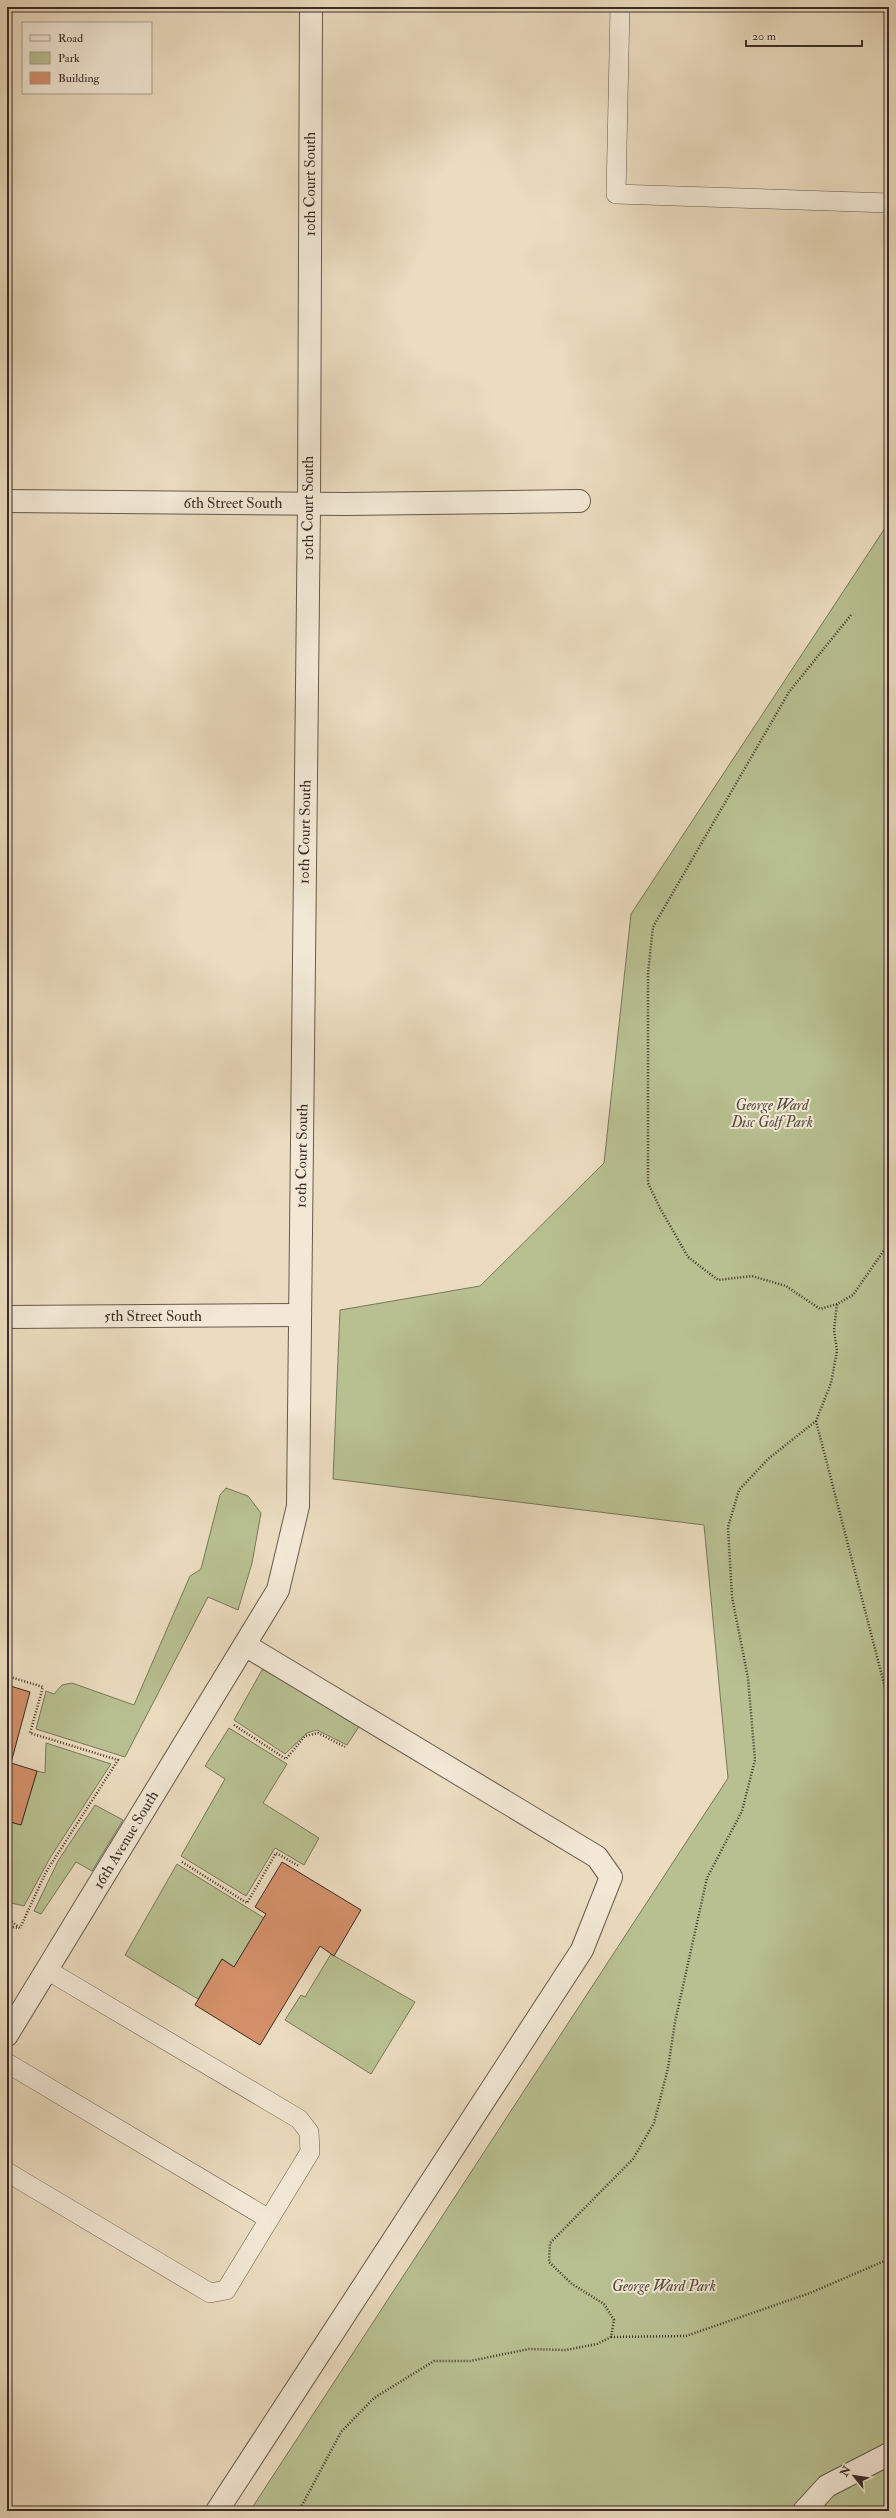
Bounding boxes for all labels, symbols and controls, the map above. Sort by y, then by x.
legend [22,22,152,94]
scale bar [746,22,862,48]
text: 20 m [752,29,777,44]
text: Road [58,31,83,46]
text: Park [58,51,80,66]
text: Building [58,71,101,86]
street label: 10th Court South [301,132,320,236]
street label: 10th Court South [299,456,318,560]
street label: 6th Street South [184,494,283,513]
street label: 10th Court South [295,779,315,884]
park label: George Ward Disc Golf Park [730,1096,813,1132]
street label: 10th Court South [292,1103,312,1208]
street label: 5th Street South [104,1307,202,1326]
street label: 16th Avenue South [89,1787,163,1893]
park label: George Ward Park [612,2277,716,2296]
north arrow [834,2456,874,2496]
text: N [837,2463,854,2480]

